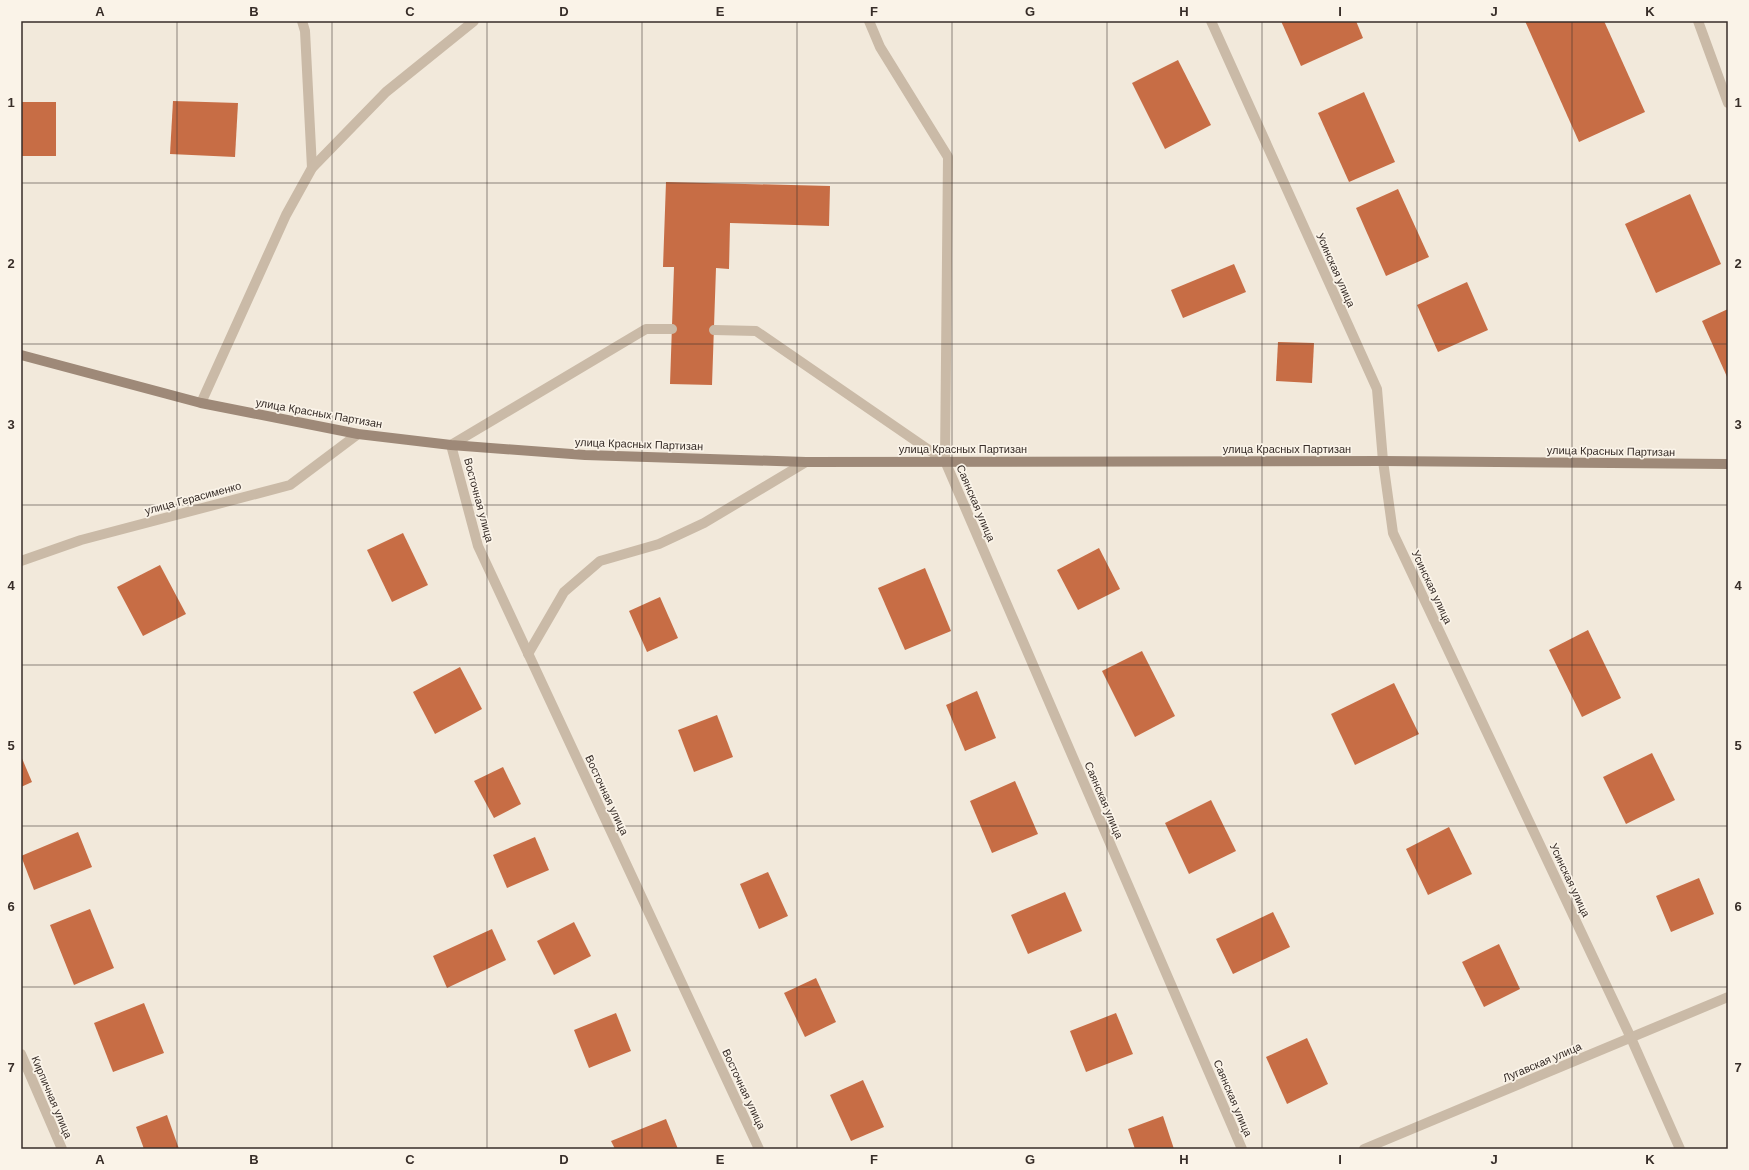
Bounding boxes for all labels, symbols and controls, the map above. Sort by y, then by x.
text: A [95,4,105,19]
text: B [249,4,259,19]
text: C [405,4,415,19]
text: D [559,4,569,19]
text: E [716,4,725,19]
text: F [870,4,878,19]
text: G [1025,4,1035,19]
text: H [1179,4,1189,19]
text: I [1338,4,1342,19]
text: J [1490,4,1498,19]
text: K [1645,4,1655,19]
text: 1 [7,95,15,110]
text: 1 [1734,95,1742,110]
street label: Усинская улица [1314,231,1358,310]
text: 2 [7,256,15,271]
text: 2 [1734,256,1742,271]
street label: улица Красных Партизан [255,396,383,430]
text: 3 [7,417,15,432]
text: 3 [1734,417,1742,432]
street label: улица Красных Партизан [575,436,703,452]
street label: улица Красных Партизан [899,443,1027,455]
street label: улица Красных Партизан [1223,443,1351,455]
street label: улица Красных Партизан [1547,444,1675,458]
street label: Восточная улица [462,456,496,544]
street label: Саянская улица [954,463,998,544]
street label: улица Герасименко [143,479,243,517]
street label: Усинская улица [1410,548,1455,627]
text: 4 [7,578,15,593]
text: 4 [1734,578,1742,593]
text: 5 [7,738,15,753]
text: 5 [1734,738,1742,753]
street label: Восточная улица [583,753,631,838]
street label: Саянская улица [1082,760,1126,841]
street label: Усинская улица [1548,841,1593,920]
text: 6 [7,899,15,914]
text: 6 [1734,899,1742,914]
street label: Лугавская улица [1501,1040,1584,1084]
street label: Восточная улица [720,1047,768,1132]
street label: Кирпичная улица [29,1054,75,1141]
street label: Саянская улица [1211,1058,1255,1139]
text: 7 [7,1060,15,1075]
text: 7 [1734,1060,1742,1075]
text: A [95,1152,105,1167]
text: B [249,1152,259,1167]
text: C [405,1152,415,1167]
text: D [559,1152,569,1167]
text: E [716,1152,725,1167]
text: F [870,1152,878,1167]
text: G [1025,1152,1035,1167]
text: H [1179,1152,1189,1167]
text: I [1338,1152,1342,1167]
text: J [1490,1152,1498,1167]
text: K [1645,1152,1655,1167]

